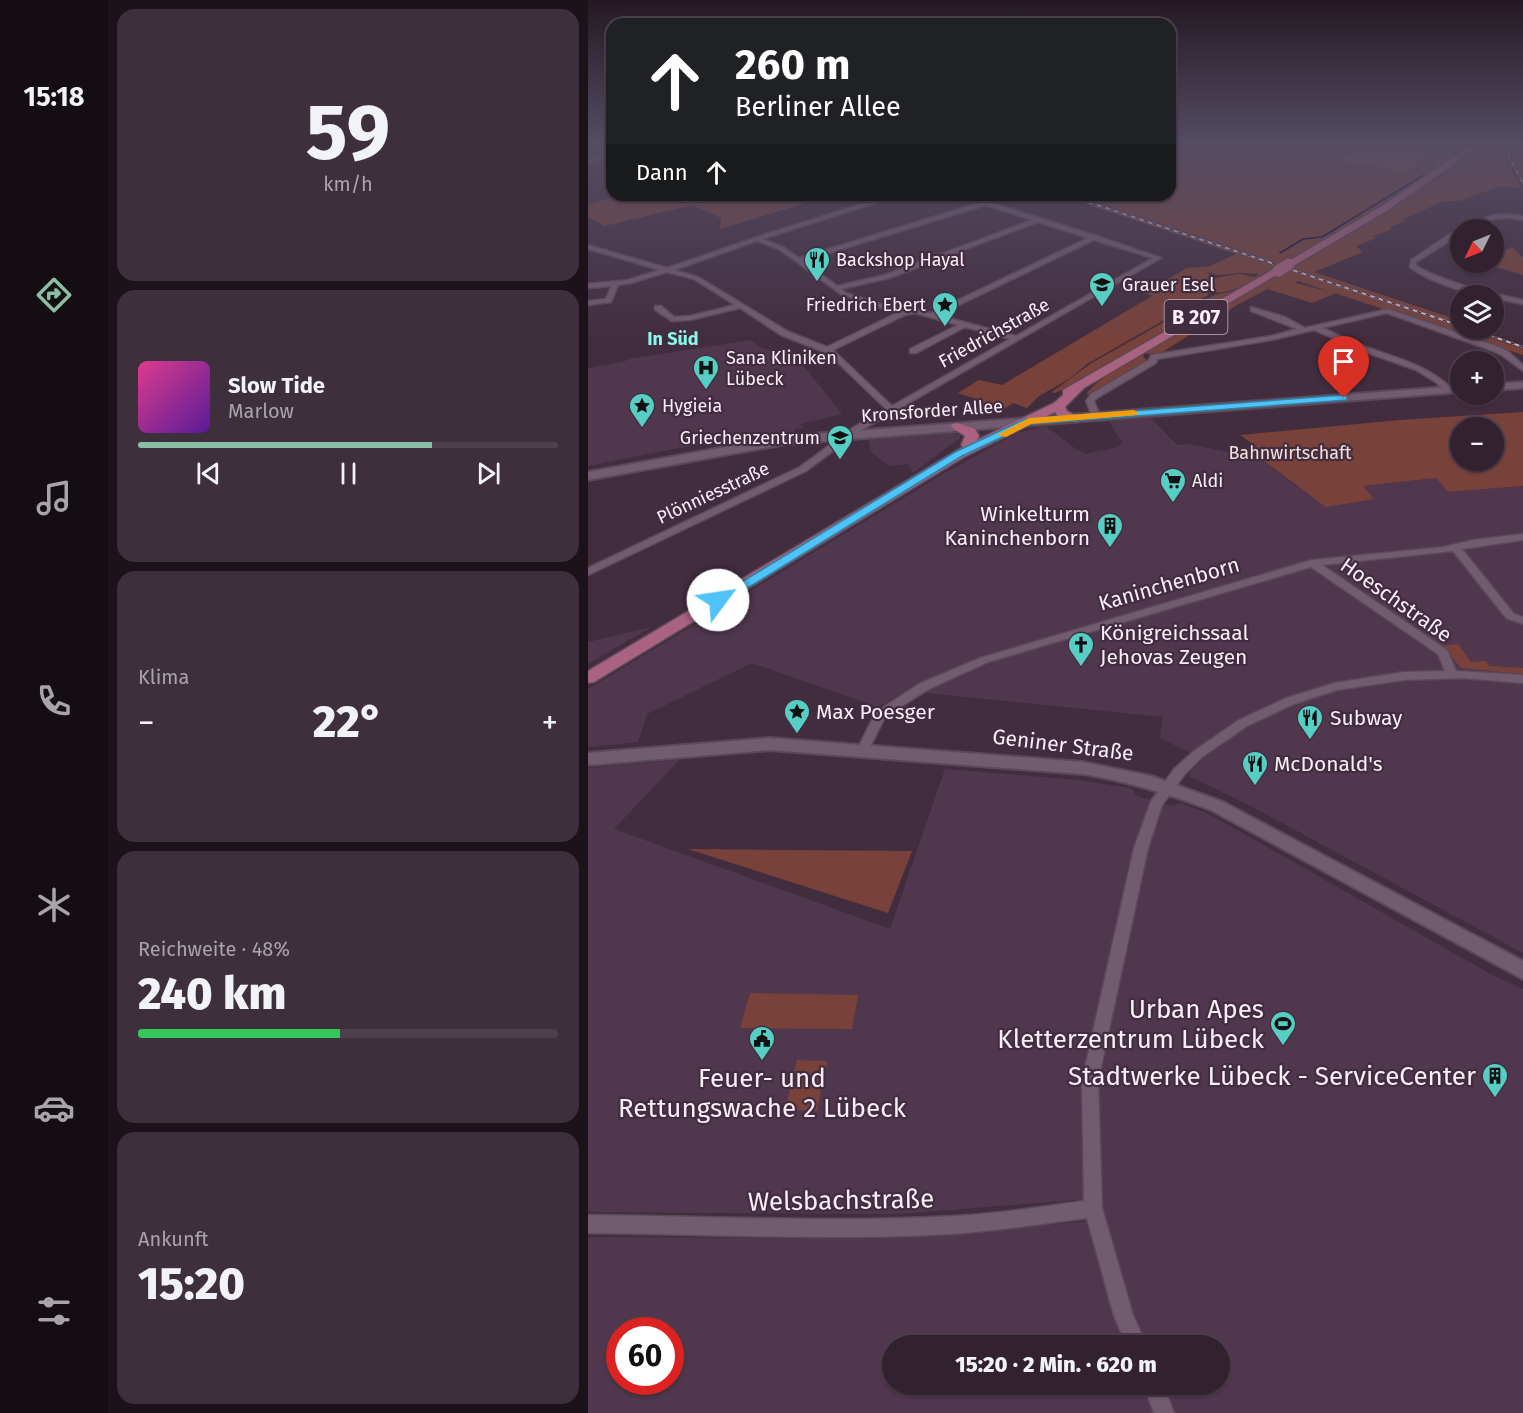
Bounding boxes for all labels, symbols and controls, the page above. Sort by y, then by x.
text: 260 m [735,40,850,90]
icon: ahead [636,42,714,120]
text: 15:18 [24,81,84,113]
text: 59 [306,86,390,180]
text: Berliner Allee [735,91,901,123]
icon: ahead [700,156,733,189]
text: Dann [636,159,688,186]
text: km/h [323,172,373,196]
north arrow [1450,219,1504,273]
map controls [1450,219,1504,471]
restaurant icon: Backshop Hayal [802,245,832,283]
place label: Backshop Hayal [836,249,965,271]
school or university icon: Grauer Esel [1087,270,1117,308]
icon: directions [33,274,75,316]
place label: Grauer Esel [1122,274,1215,296]
button: layers [1450,285,1504,339]
place icon: Friedrich Ebert [930,290,960,328]
street label: Friedrichstraße [935,293,1053,373]
place label: Friedrich Ebert [806,294,926,316]
road number: B 207 [1164,300,1228,334]
district label: In Süd [647,328,699,350]
pin [1318,336,1369,398]
icon: arrive [1327,345,1360,378]
place label: Sana Kliniken Lübeck [726,347,837,390]
button: + [1450,351,1504,405]
hospital icon: Sana Kliniken Lübeck [691,353,721,391]
text: Slow Tide [228,372,325,399]
place icon: Hygieia [627,391,657,429]
place label: Hygieia [662,395,722,417]
street label: Kronsforder Allee [860,395,1004,427]
text: Marlow [228,399,294,423]
button: − [1450,417,1504,471]
school or university icon: Griechenzentrum [825,423,855,461]
place label: Griechenzentrum [680,427,820,449]
park label: Bahnwirtschaft [1228,442,1352,464]
icon: previous [192,457,225,490]
icon: pause [332,457,365,490]
icon: next [472,457,505,490]
street label: Plönniesstraße [653,457,773,529]
supermarket icon: Aldi [1158,466,1188,504]
place label: Aldi [1192,470,1223,492]
icon: music [33,477,75,519]
place label: Winkelturm Kaninchenborn [945,501,1090,551]
building icon: Winkelturm Kaninchenborn [1095,511,1125,549]
street label: Kaninchenborn [1096,551,1242,617]
street label: Hoeschstraße [1335,552,1457,648]
position arrow [686,568,750,632]
place label: Königreichssaal Jehovas Zeugen [1100,620,1249,670]
church icon: Königreichssaal Jehovas Zeugen [1066,630,1096,668]
text: Klima [138,665,189,689]
icon: phone [33,680,75,722]
text: 22° [313,695,383,749]
place icon: Max Poesger [782,697,812,735]
place label: Max Poesger [816,699,935,725]
text: − [138,703,155,743]
text: + [542,703,558,743]
restaurant icon: Subway [1295,703,1325,741]
place label: Subway [1330,705,1403,731]
street label: Geniner Straße [991,723,1135,767]
restaurant icon: McDonald's [1240,749,1270,787]
place label: McDonald's [1274,751,1383,777]
icon: climate [33,884,75,926]
text: Reichweite · 48% [138,937,290,961]
text: 240 km [138,967,286,1021]
place label: Urban Apes Kletterzentrum Lübeck [997,994,1265,1055]
sports icon: Urban Apes Kletterzentrum Lübeck [1268,1009,1298,1047]
public building icon: Feuer- und Rettungswache 2 Lübeck [747,1024,777,1062]
place label: Stadtwerke Lübeck - ServiceCenter [1068,1061,1476,1092]
building icon: Stadtwerke Lübeck - ServiceCenter [1480,1061,1510,1099]
place label: Feuer- und Rettungswache 2 Lübeck [618,1063,907,1124]
icon: car [33,1087,75,1129]
street label: Welsbachstraße [747,1183,935,1218]
text: Ankunft [138,1227,209,1251]
text: 15:20 [138,1257,245,1311]
icon: filters [33,1290,75,1332]
speed limit sign: 60 [606,1317,684,1395]
text: 15:20 · 2 Min. · 620 m [955,1351,1157,1378]

